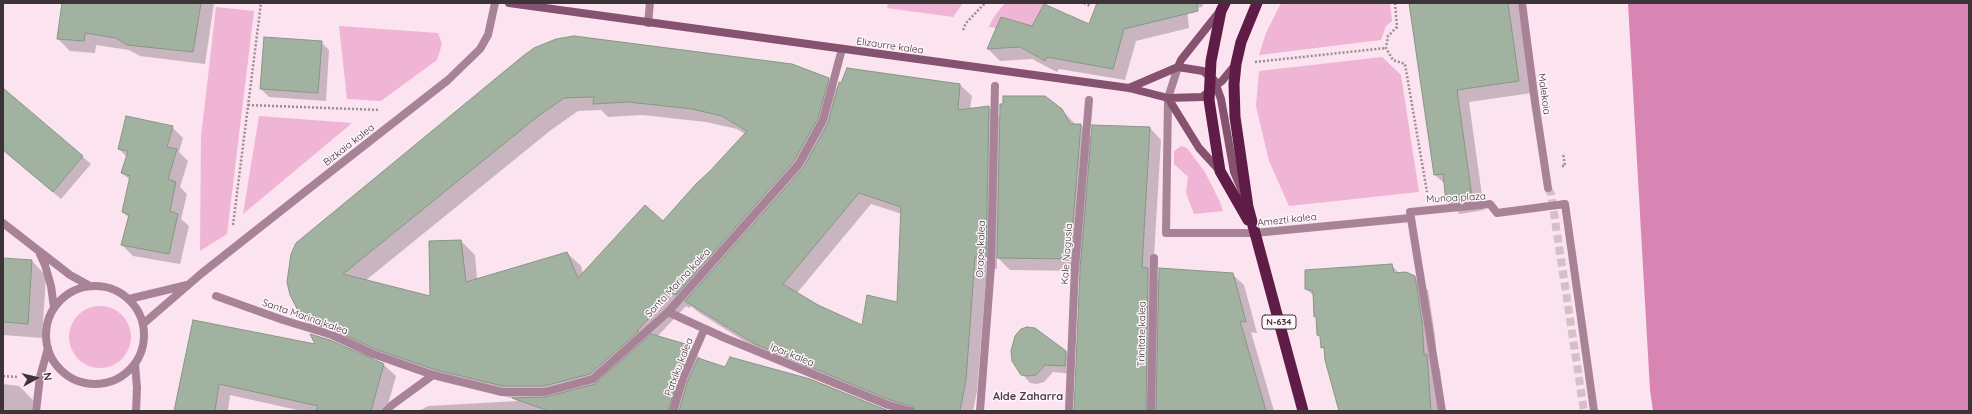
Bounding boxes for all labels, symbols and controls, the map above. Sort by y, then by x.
street label: Elizaurre kalea [856,35,924,57]
street label: Malekoia [1535,73,1553,115]
street label: Bizkaia kalea [321,121,377,169]
street label: Munoa plaza [1426,190,1486,206]
street label: Amezti kalea [1257,211,1317,229]
street label: Orape kalea [974,220,988,278]
street label: Kale Nagusia [1059,223,1075,285]
street label: Santa Marina kalea [643,246,713,320]
street label: Santa Marina kalea [261,297,349,337]
street label: Trinitate kalea [1135,301,1149,367]
road number: N-634 [1262,315,1296,329]
street label: Patxiku kalea [662,336,696,398]
street label: Ipar kalea [768,341,816,369]
north arrow [16,358,56,398]
text: N [40,371,55,381]
district label: Alde Zaharra [993,390,1063,404]

